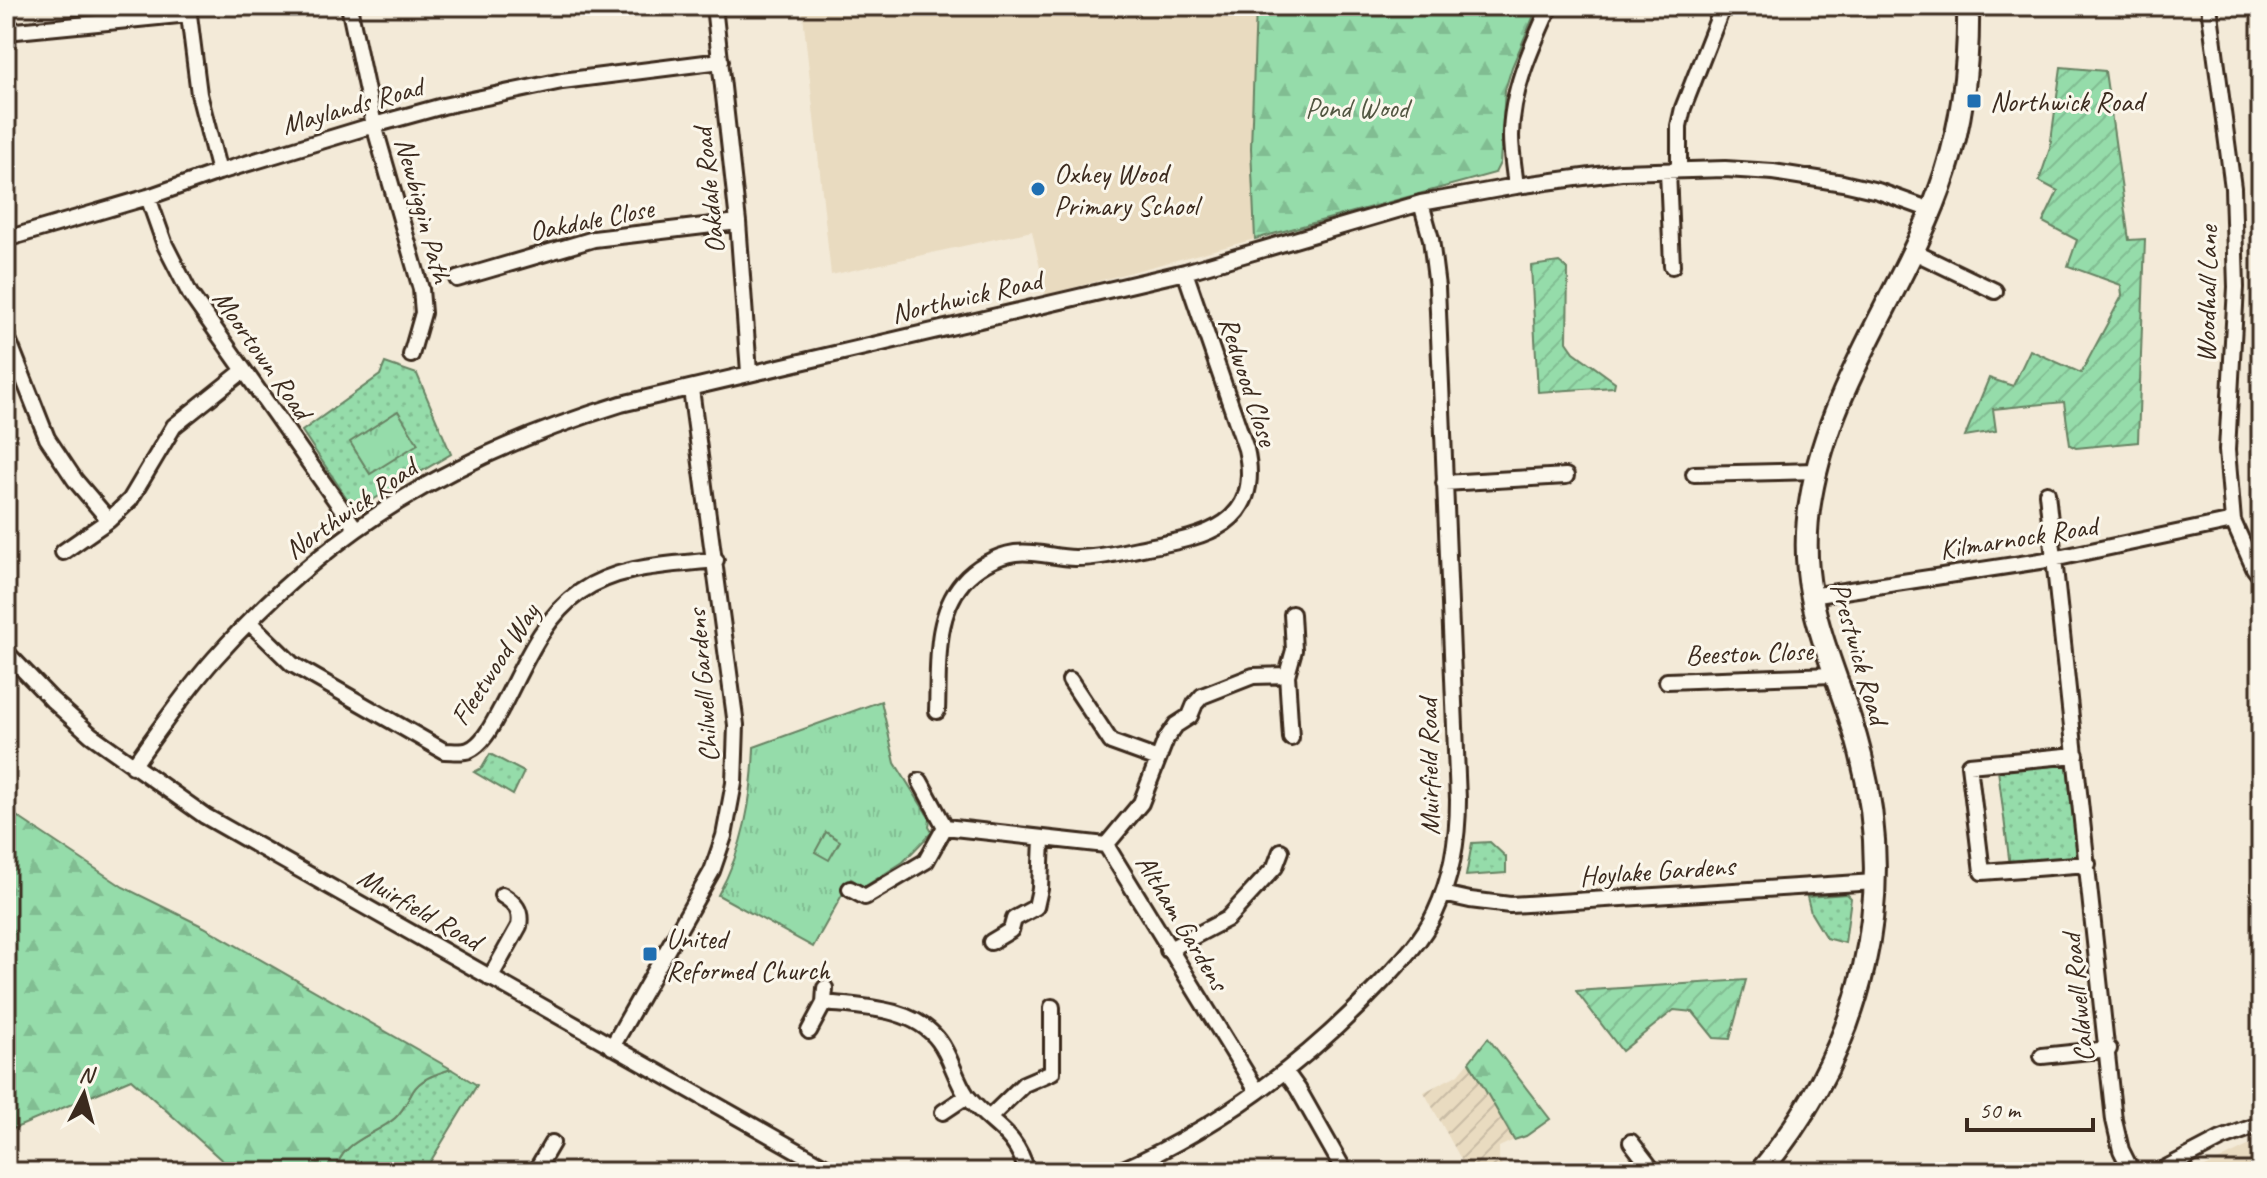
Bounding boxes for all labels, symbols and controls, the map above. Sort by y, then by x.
street label: Maylands Road [278,68,431,142]
place label: Northwick Road [1990,84,2147,119]
park label: Pond Wood [1305,90,1413,125]
marker: Northwick Road [1965,92,1983,110]
street label: Oakdale Road [684,122,732,255]
street label: Newbiggin Path [387,134,460,289]
place label: Oxhey Wood Primary School [1054,156,1203,223]
marker: Oxhey Wood Primary School [1029,180,1047,198]
street label: Oakdale Close [526,190,658,249]
street label: Woodhall Lane [2188,223,2225,363]
street label: Northwick Road [888,261,1049,331]
street label: Moortown Road [205,283,322,429]
street label: Redwood Close [1211,312,1286,452]
street label: Northwick Road [278,448,426,567]
street label: Kilmarnock Road [1937,507,2103,567]
street label: Prestwick Road [1823,578,1897,732]
street label: Fleetwood Way [442,595,548,732]
street label: Chilwell Gardens [678,606,727,764]
street label: Beeston Close [1685,633,1815,672]
street label: Muirfield Road [1410,694,1447,836]
street label: Hoylake Gardens [1578,847,1738,893]
street label: Altham Gardens [1128,848,1238,999]
street label: Muirfield Road [352,859,491,960]
place label: United Reformed Church [666,921,831,988]
street label: Caldwell Road [2053,928,2102,1064]
marker: United Reformed Church [641,945,659,963]
north arrow [44,1054,124,1134]
text: N [78,1060,98,1090]
scale bar [1967,1082,2093,1132]
text: 50 m [1979,1095,2022,1125]

